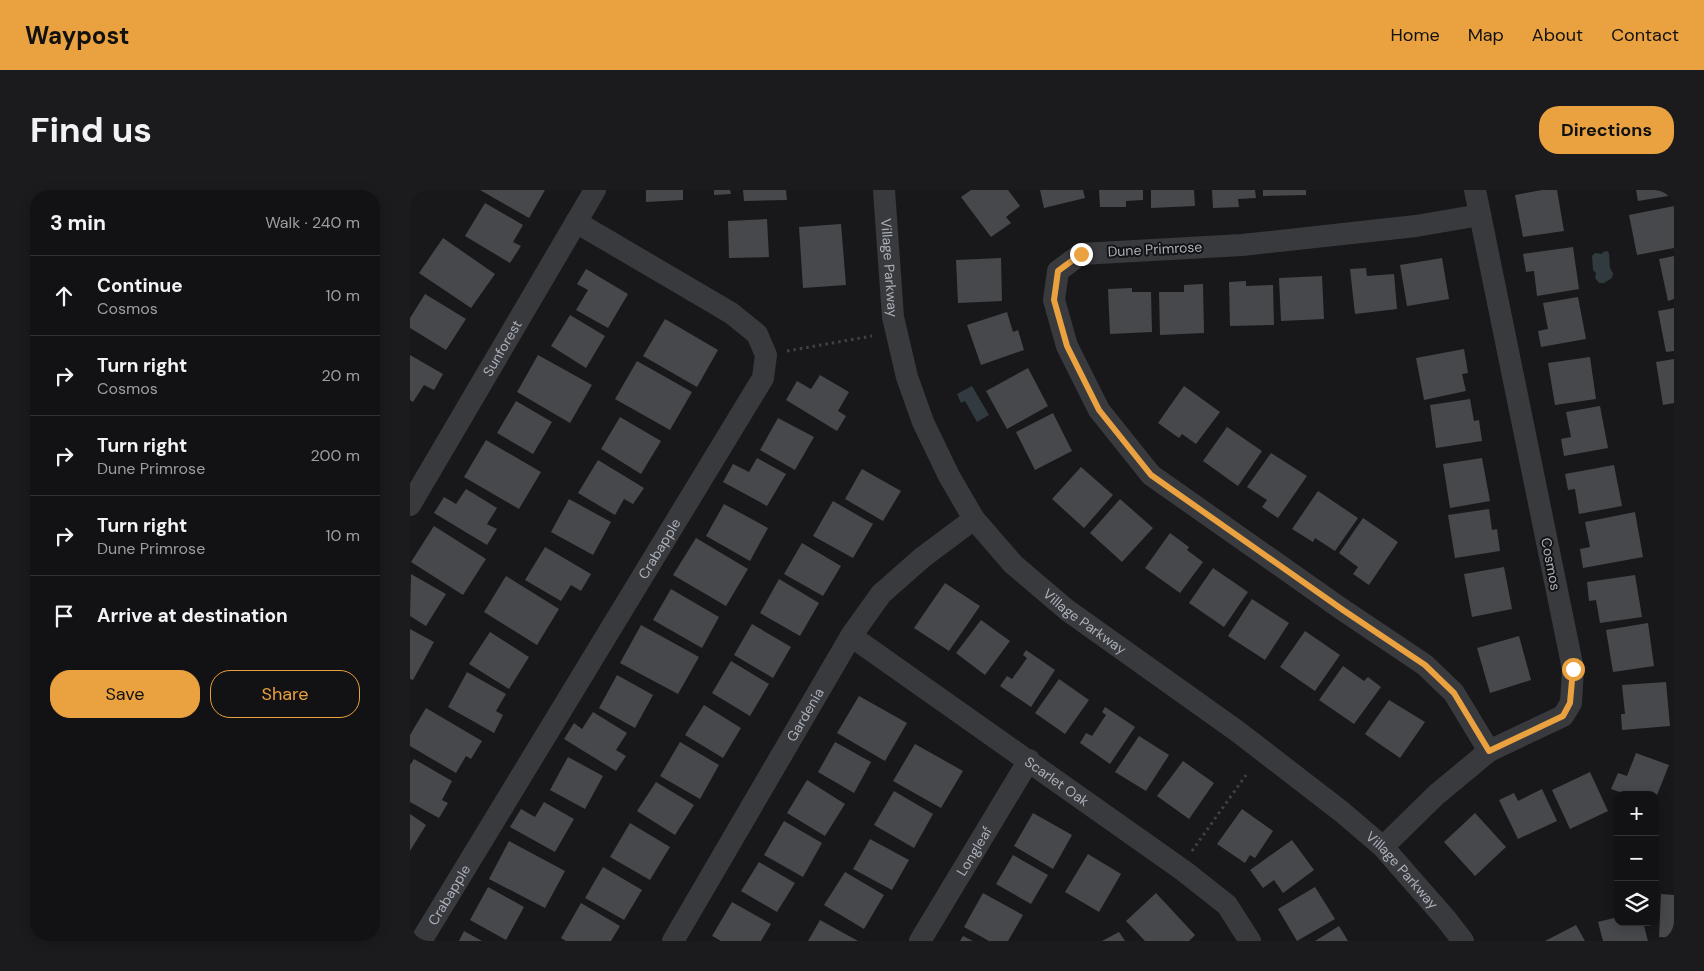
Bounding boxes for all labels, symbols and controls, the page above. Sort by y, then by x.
text: Waypost [25,20,129,51]
text: Home [1390,23,1440,47]
text: Map [1468,23,1504,47]
text: About [1532,23,1583,47]
text: Contact [1611,23,1679,47]
button: Directions [1539,106,1674,154]
text: Find us [30,107,152,153]
text: 3 min [50,209,106,237]
text: Walk · 240 m [265,212,360,233]
street label: Village Parkway [877,218,902,318]
street label: Dune Primrose [1107,238,1203,260]
route end [1070,243,1093,266]
text: Continue [97,273,183,298]
icon: ahead [50,282,78,310]
text: 10 m [326,285,360,306]
text: Cosmos [97,298,158,319]
street label: Sunforest [479,317,526,379]
text: Turn right [97,353,187,378]
icon: right [50,362,78,390]
text: 20 m [321,365,360,386]
text: Cosmos [97,378,158,399]
text: Turn right [97,433,187,458]
icon: right [50,442,78,470]
text: 200 m [311,445,360,466]
text: Dune Primrose [97,458,205,479]
text: Turn right [97,513,187,538]
street label: Crabapple [634,515,685,582]
icon: right [50,522,78,550]
text: 10 m [326,525,360,546]
street label: Cosmos [1537,536,1565,592]
text: Dune Primrose [97,538,205,559]
street label: Village Parkway [1040,585,1130,658]
icon: arrive [50,602,78,630]
text: Arrive at destination [97,603,288,628]
route start [1562,658,1585,681]
button: Save [50,670,200,718]
button: Share [210,670,360,718]
street label: Gardenia [782,685,828,745]
street label: Scarlet Oak [1021,752,1093,810]
map controls [1614,791,1659,926]
button: + [1614,791,1659,836]
street label: Longleaf [952,823,996,879]
street label: Village Parkway [1362,827,1442,913]
button: − [1614,836,1659,881]
street label: Crabapple [424,861,474,929]
button: layers [1614,881,1659,926]

